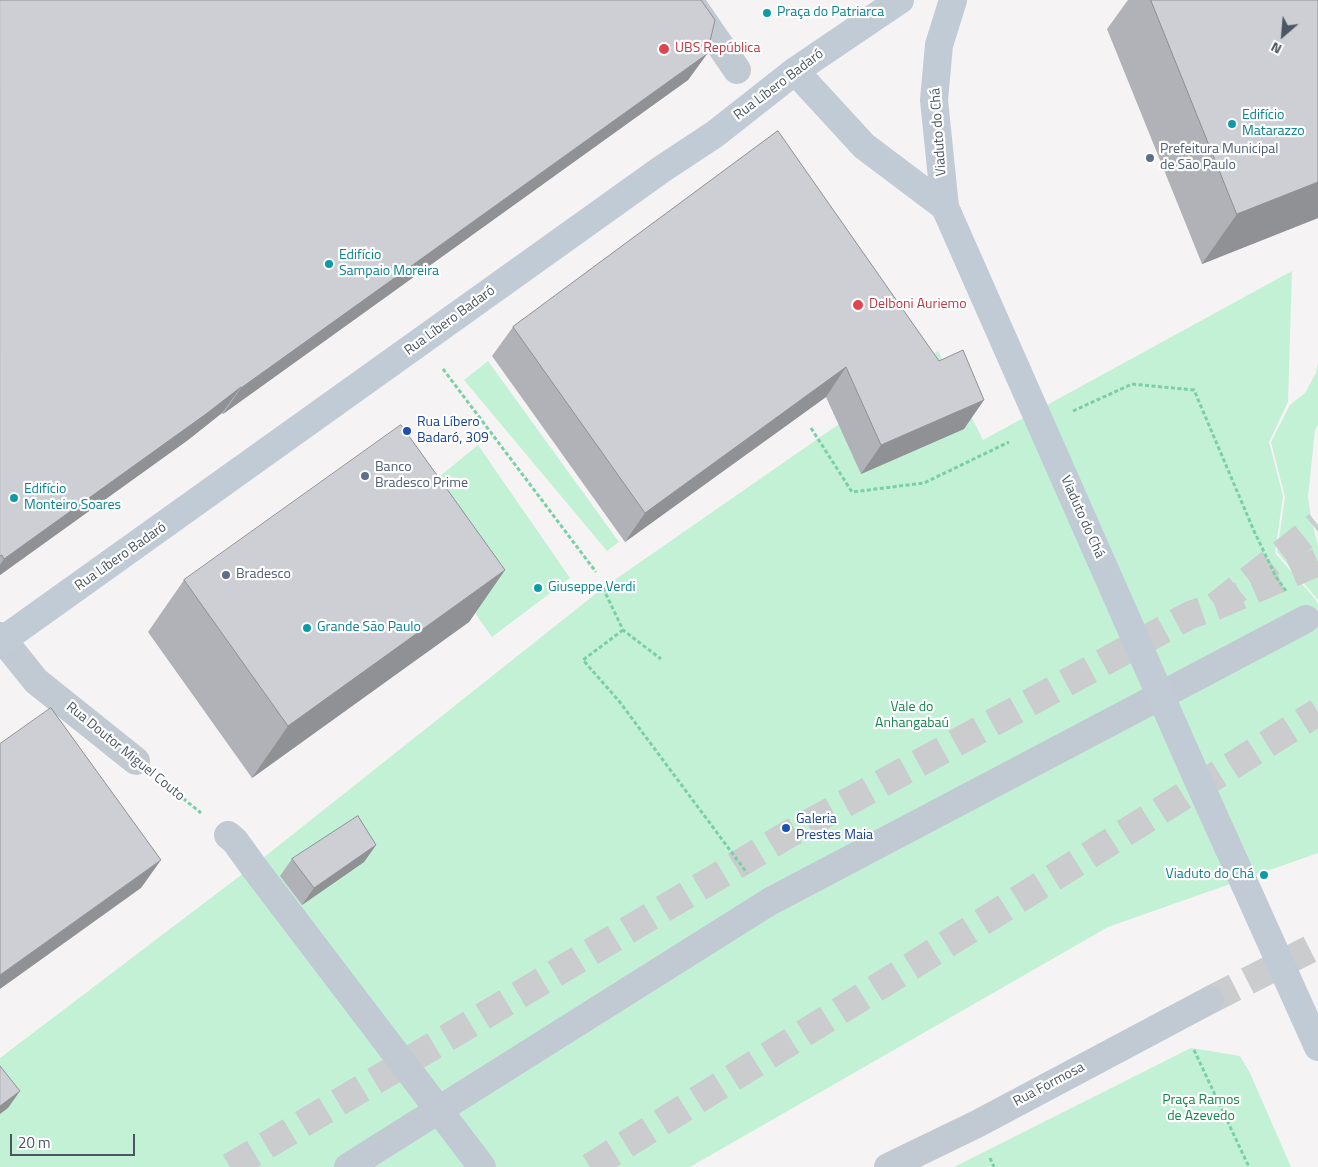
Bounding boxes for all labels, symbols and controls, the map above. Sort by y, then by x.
place label: Praça do Patriarca [777,5,884,21]
marker: Praça do Patriarca [761,7,773,19]
north arrow [1258,10,1308,60]
text: N [1267,37,1285,60]
place label: UBS República [675,41,760,57]
marker: UBS República [657,42,671,56]
street label: Rua Líbero Badaró [731,46,827,124]
street label: Viaduto do Chá [928,87,950,177]
place label: Edifício Matarazzo [1242,108,1305,140]
marker: Edifício Matarazzo [1226,118,1238,130]
place label: Prefeitura Municipal de São Paulo [1160,142,1279,174]
marker: Prefeitura Municipal de São Paulo [1144,152,1156,164]
place label: Edifício Sampaio Moreira [339,248,439,280]
marker: Edifício Sampaio Moreira [323,258,335,270]
street label: Rua Líbero Badaró [401,283,499,359]
place label: Delboni Auriemo [869,297,967,313]
marker: Delboni Auriemo [851,298,865,312]
place label: Rua Líbero Badaró, 309 [417,415,489,448]
marker: Rua Líbero Badaró, 309 [401,425,413,437]
place label: Banco Bradesco Prime [375,460,468,492]
marker: Banco Bradesco Prime [359,470,371,482]
street label: Viaduto do Chá [1056,473,1108,561]
place label: Edifício Monteiro Soares [24,482,121,514]
marker: Edifício Monteiro Soares [8,492,20,504]
street label: Rua Líbero Badaró [72,519,170,595]
place label: Bradesco [236,567,291,583]
marker: Bradesco [220,569,232,581]
place label: Giuseppe Verdi [548,580,636,596]
marker: Giuseppe Verdi [532,582,544,594]
place label: Grande São Paulo [317,620,421,636]
marker: Grande São Paulo [301,622,313,634]
street label: Rua Doutor Miguel Couto [62,699,188,805]
park label: Vale do Anhangabaú [875,700,949,732]
place label: Galeria Prestes Maia [796,812,873,844]
marker: Galeria Prestes Maia [780,822,792,834]
place label: Viaduto do Chá [1166,867,1254,883]
marker: Viaduto do Chá [1258,869,1270,881]
street label: Rua Formosa [1011,1059,1087,1111]
park label: Praça Ramos de Azevedo [1162,1093,1240,1126]
scale bar [12,1124,138,1156]
text: 20 m [18,1131,51,1154]

